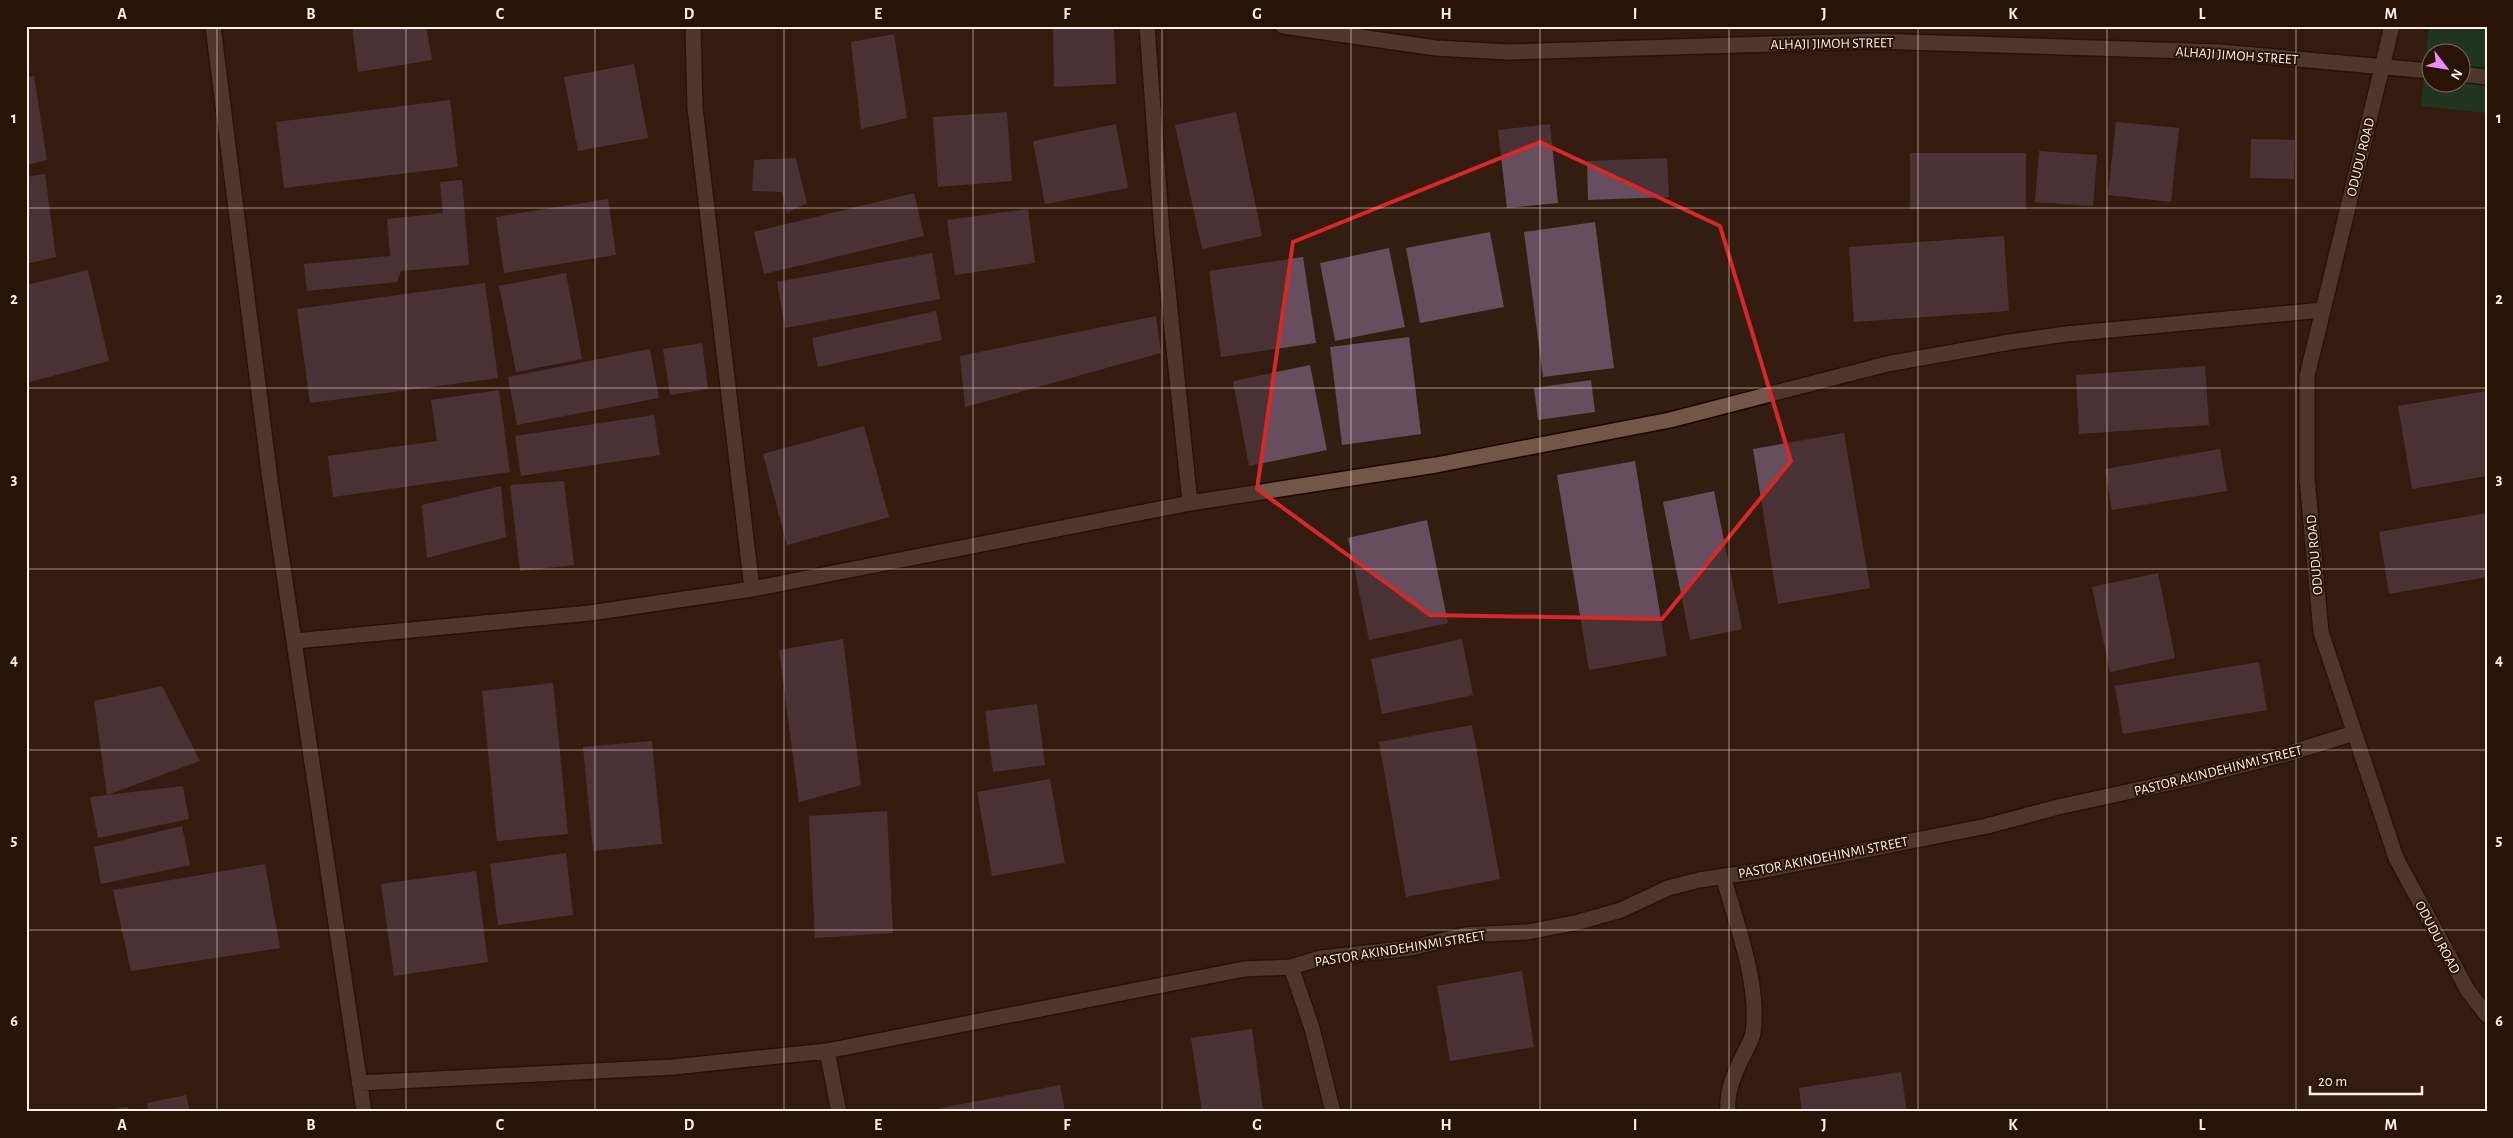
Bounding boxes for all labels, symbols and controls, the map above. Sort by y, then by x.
text: A [117,6,127,22]
text: B [306,6,316,22]
text: C [496,6,505,22]
text: D [684,6,695,22]
text: E [874,6,882,22]
text: F [1063,6,1071,22]
text: G [1252,6,1262,22]
text: H [1440,6,1452,22]
text: I [1633,6,1637,22]
text: J [1821,6,1827,22]
text: K [2008,6,2018,22]
text: L [2199,6,2206,22]
text: M [2385,6,2397,22]
street label: ALHAJI JIMOH STREET [1770,36,1894,52]
north arrow [2420,42,2470,92]
street label: ALHAJI JIMOH STREET [2175,45,2299,67]
text: N [2448,66,2465,82]
text: 1 [11,110,17,126]
text: 1 [2496,110,2502,126]
street label: ODUDU ROAD [2344,117,2377,198]
text: 2 [10,291,18,307]
text: 2 [2495,291,2503,307]
text: 3 [11,471,18,487]
text: 3 [2496,471,2503,487]
street label: ODUDU ROAD [2305,514,2325,596]
text: 4 [10,652,18,668]
text: 4 [2495,652,2503,668]
street label: PASTOR AKINDEHINMI STREET [2133,743,2304,799]
text: 5 [11,832,18,848]
text: 5 [2496,832,2503,848]
street label: PASTOR AKINDEHINMI STREET [1737,835,1909,881]
street label: ODUDU ROAD [2412,899,2462,976]
street label: PASTOR AKINDEHINMI STREET [1314,929,1487,969]
text: 6 [10,1013,18,1029]
text: 6 [2495,1013,2503,1029]
scale bar [2310,1063,2423,1095]
text: 20 m [2318,1074,2347,1089]
text: A [117,1117,127,1133]
text: B [306,1117,316,1133]
text: C [496,1117,505,1133]
text: D [684,1117,695,1133]
text: E [874,1117,882,1133]
text: F [1063,1117,1071,1133]
text: G [1252,1117,1262,1133]
text: H [1440,1117,1452,1133]
text: I [1633,1117,1637,1133]
text: J [1821,1117,1827,1133]
text: K [2008,1117,2018,1133]
text: L [2199,1117,2206,1133]
text: M [2385,1117,2397,1133]

